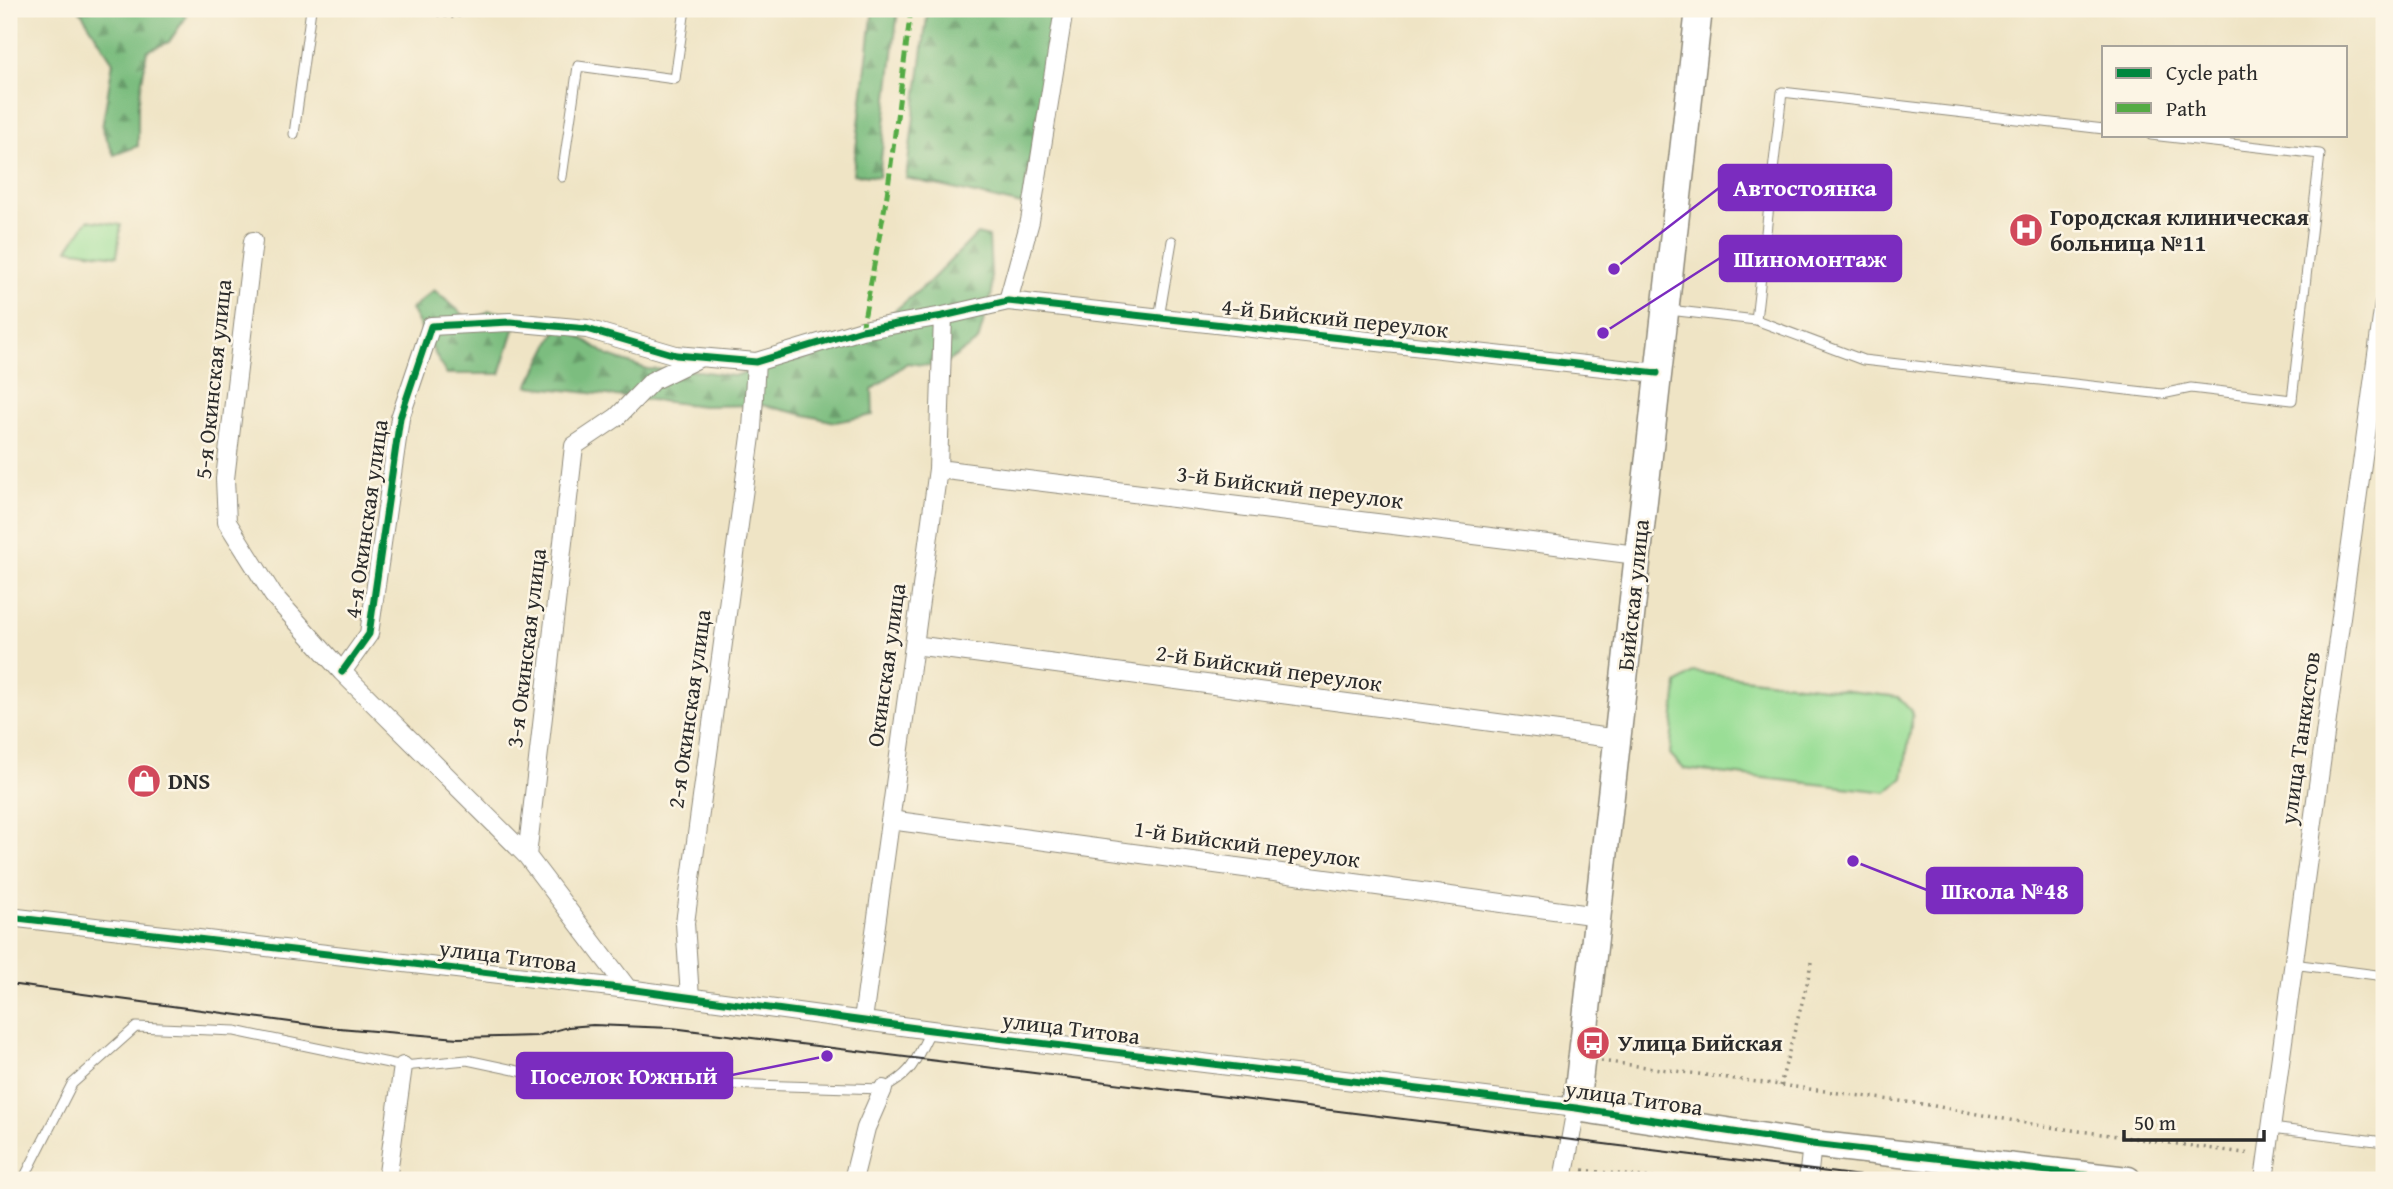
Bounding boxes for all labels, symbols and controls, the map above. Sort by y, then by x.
legend [2102,46,2348,136]
text: Cycle path [2166,57,2258,88]
text: Path [2166,93,2207,124]
callout: Автостоянка [1719,165,1891,210]
text: Автостоянка [1733,170,1878,205]
place label: Городская клиническая больница №11 [2050,200,2309,259]
hospital icon: Городская клиническая больница №11 [2007,211,2045,249]
callout: Шиномонтаж [1720,236,1901,281]
text: Шиномонтаж [1733,241,1888,276]
street label: 5-я Окинская улица [186,277,239,480]
street label: 4-й Бийский переулок [1220,289,1450,346]
street label: 4-я Окинская улица [335,417,396,621]
street label: 3-й Бийский переулок [1175,456,1405,517]
street label: Бийская улица [1608,517,1657,672]
street label: 3-я Окинская улица [497,546,554,750]
street label: Окинская улица [858,581,913,749]
street label: 2-я Окинская улица [658,607,719,811]
street label: 2-й Бийский переулок [1154,635,1384,700]
street label: улица Танкистов [2271,649,2328,828]
shop icon: DNS [125,762,163,800]
place label: DNS [168,764,210,797]
street label: 1-й Бийский переулок [1132,811,1362,876]
callout: Школа №48 [1927,868,2082,913]
text: Школа №48 [1941,873,2069,908]
street label: улица Титова [436,931,579,980]
street label: улица Титова [999,1003,1142,1052]
bus stop icon: Улица Бийская [1574,1024,1612,1062]
place label: Улица Бийская [1618,1026,1783,1059]
callout: Поселок Южный [517,1053,732,1098]
text: Поселок Южный [530,1058,718,1093]
street label: улица Титова [1562,1071,1705,1124]
scale bar [2124,1098,2264,1142]
text: 50 m [2134,1107,2176,1138]

